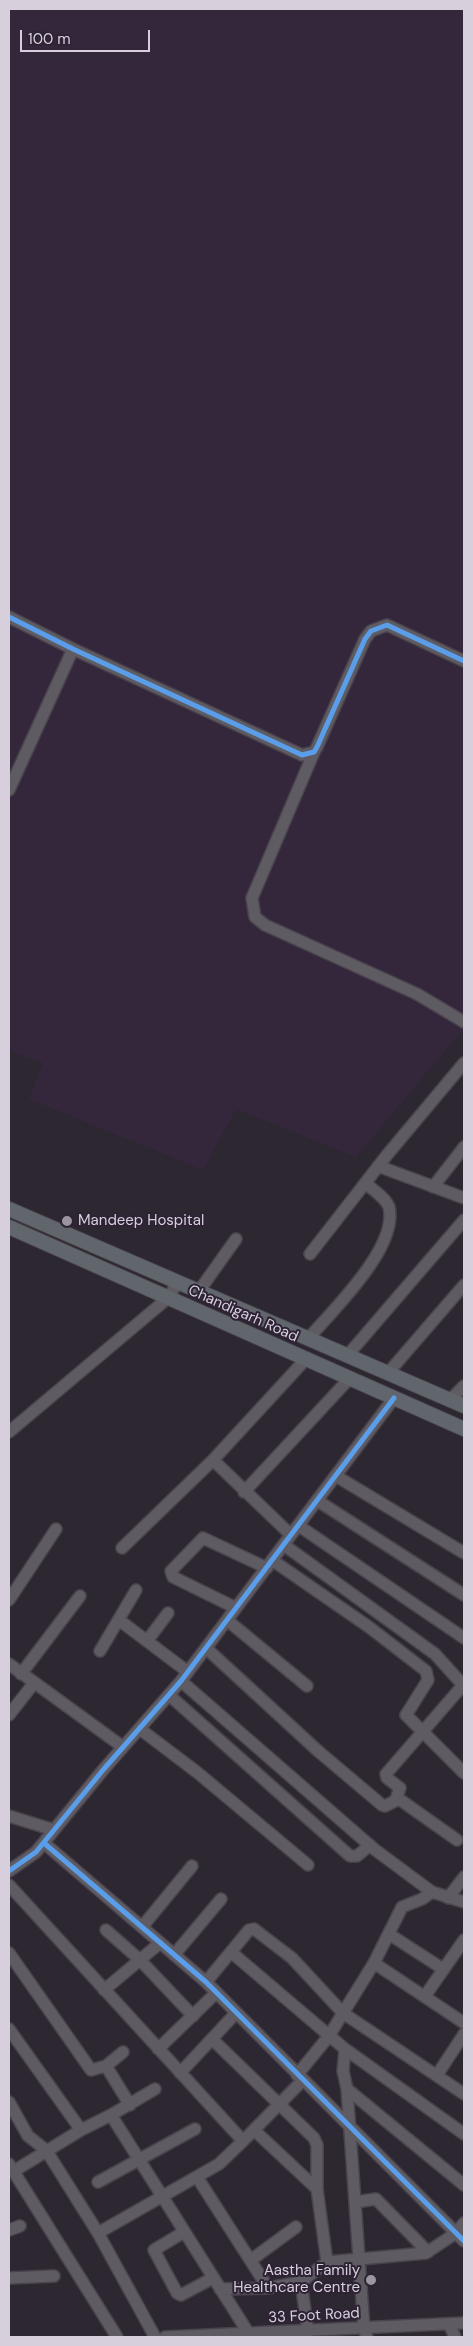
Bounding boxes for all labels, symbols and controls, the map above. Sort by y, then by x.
scale bar [22,20,152,52]
text: 100 m [28,29,71,49]
place label: Mandeep Hospital [78,1212,204,1230]
marker: Mandeep Hospital [60,1214,74,1228]
street label: Chandigarh Road [185,1282,301,1346]
place label: Aastha Family Healthcare Centre [233,2262,360,2297]
marker: Aastha Family Healthcare Centre [364,2273,378,2287]
street label: 33 Foot Road [268,2305,360,2327]

